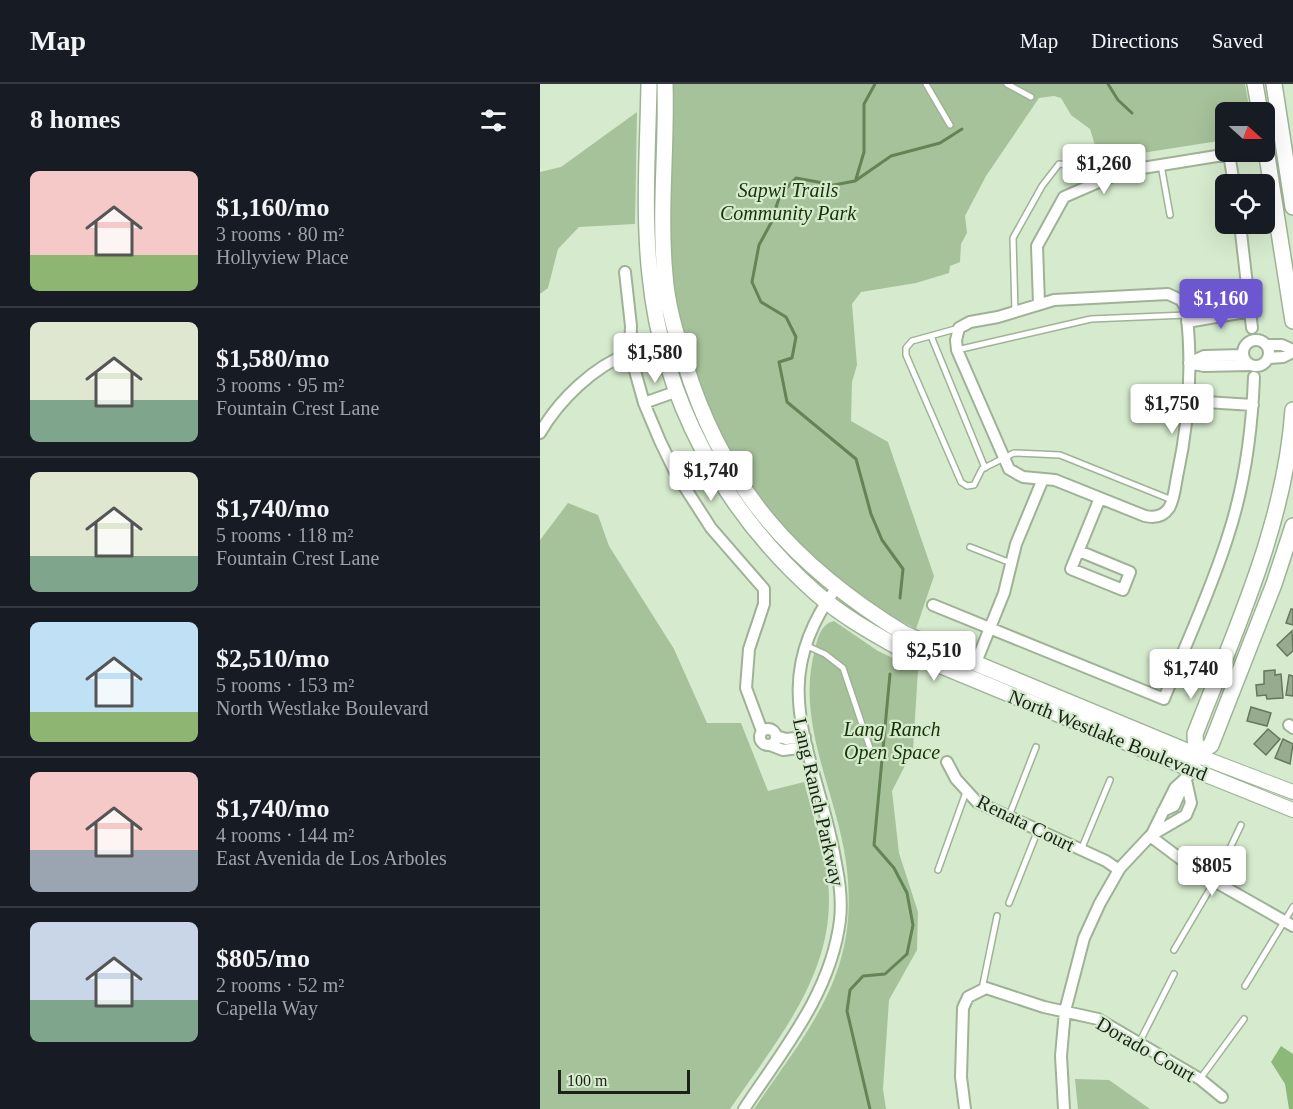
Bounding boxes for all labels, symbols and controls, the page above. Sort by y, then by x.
text: Map [30,25,86,56]
text: Map [1020,29,1058,53]
text: Directions [1091,29,1179,53]
text: Saved [1212,29,1263,53]
north arrow [1215,102,1275,162]
map controls [1215,102,1275,234]
icon: filters [477,104,510,137]
text: 8 homes [30,105,120,134]
pin: $1,260 [1055,144,1153,195]
text: $1,260 [1077,152,1132,174]
button: locate [1215,174,1275,234]
park label: Sapwi Trails Community Park [720,179,857,225]
text: $1,160/mo [216,193,329,222]
icon: home [78,195,150,267]
text: 3 rooms · 80 m² [216,223,344,245]
text: Hollyview Place [216,246,349,268]
pin: $1,160 [1172,279,1270,330]
text: $1,160 [1194,287,1249,309]
pin: $1,580 [606,333,704,384]
text: $1,580 [628,341,683,363]
text: $1,580/mo [216,344,329,373]
icon: home [78,346,150,418]
text: 3 rooms · 95 m² [216,374,344,396]
pin: $1,750 [1123,384,1221,435]
text: $1,750 [1145,392,1200,414]
text: Fountain Crest Lane [216,397,379,419]
pin: $1,740 [662,451,760,502]
text: $1,740 [684,459,739,481]
text: $1,740/mo [216,494,329,523]
icon: home [78,496,150,568]
text: 5 rooms · 118 m² [216,524,353,546]
text: Fountain Crest Lane [216,547,379,569]
pin: $2,510 [885,631,983,682]
text: $2,510 [907,639,962,661]
text: $2,510/mo [216,644,329,673]
icon: home [78,646,150,718]
pin: $1,740 [1142,649,1240,700]
text: $1,740 [1164,657,1219,679]
text: 5 rooms · 153 m² [216,674,354,696]
street label: North Westlake Boulevard [1005,685,1211,785]
text: North Westlake Boulevard [216,697,428,719]
street label: Lang Ranch Parkway [788,716,849,889]
park label: Lang Ranch Open Space [842,718,941,764]
street label: Renata Court [973,790,1079,856]
text: $1,740/mo [216,794,329,823]
icon: home [78,796,150,868]
text: 4 rooms · 144 m² [216,824,354,846]
pin: $805 [1176,846,1248,897]
text: East Avenida de Los Arboles [216,847,447,869]
text: $805 [1192,854,1232,876]
text: $805/mo [216,944,310,973]
icon: home [78,946,150,1018]
text: 2 rooms · 52 m² [216,974,344,996]
text: Capella Way [216,997,318,1019]
street label: Dorado Court [1093,1012,1200,1086]
scale bar [558,1067,690,1094]
text: 100 m [567,1072,607,1089]

